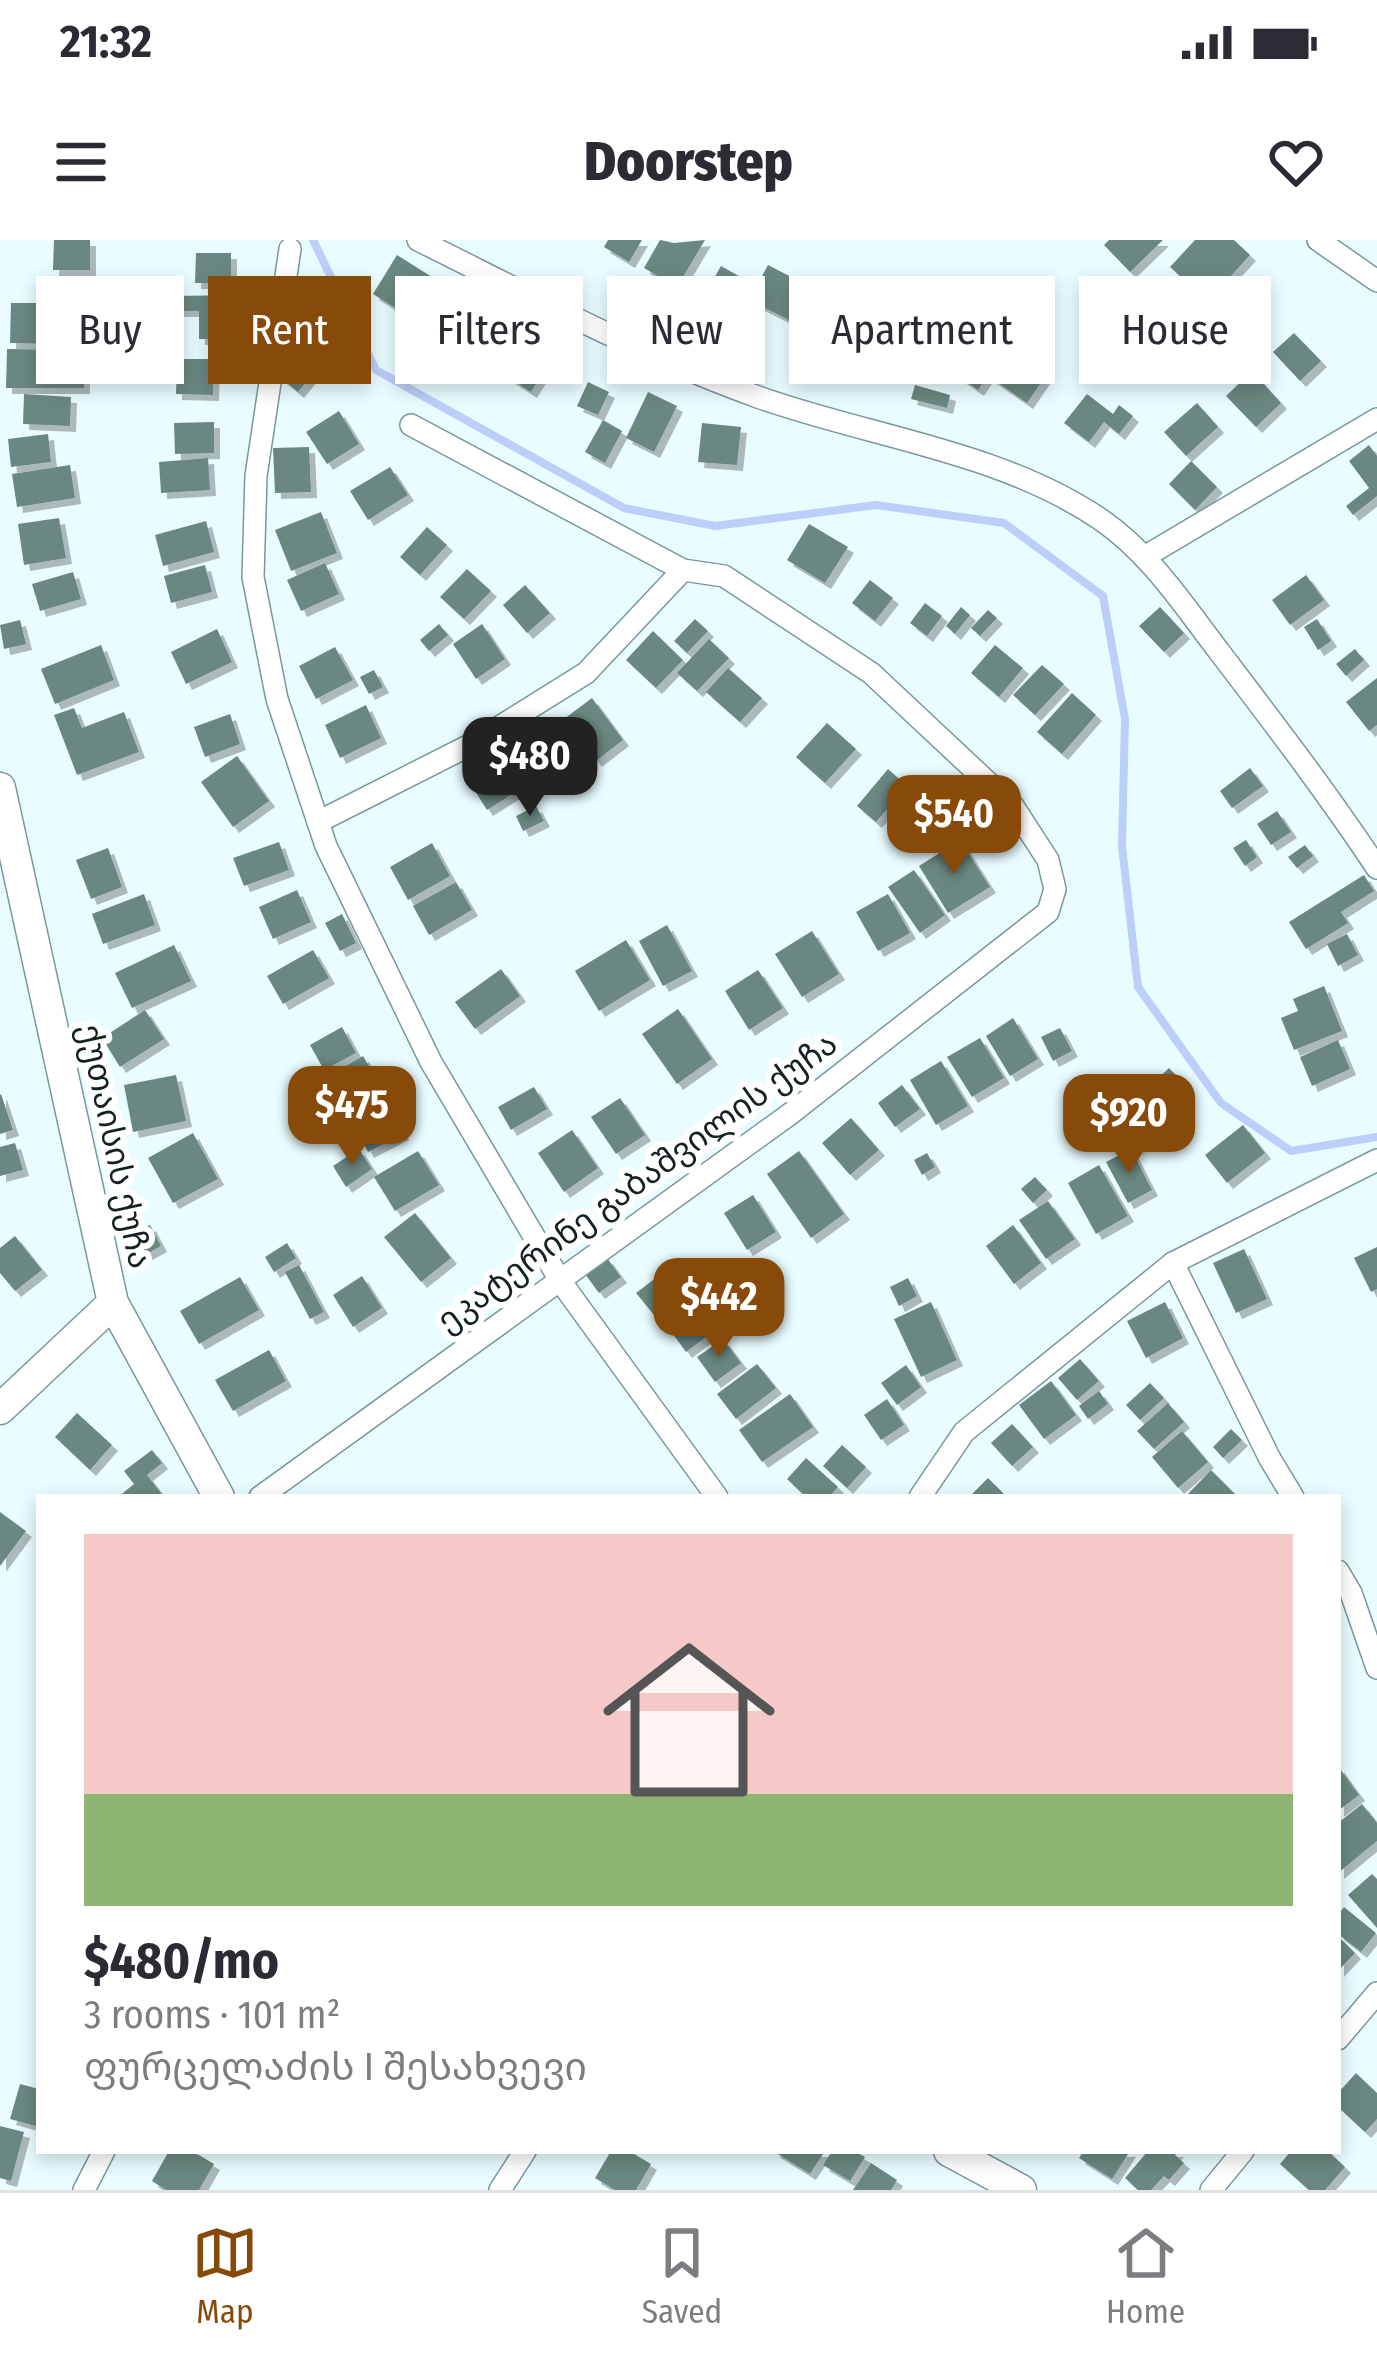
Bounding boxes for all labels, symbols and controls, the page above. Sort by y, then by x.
text: 21:32 [60,15,152,69]
icon: menu [48,129,114,195]
icon: heart [1263,129,1329,195]
text: Doorstep [584,130,793,194]
chip: Buy [36,276,184,384]
chip: Rent [208,276,371,384]
chip: Filters [395,276,583,384]
chip: New [607,276,765,384]
chip: Apartment [789,276,1055,384]
chip: House [1079,276,1271,384]
pin: $480 [459,717,601,819]
text: $480 [489,733,571,779]
pin: $540 [883,775,1025,877]
text: $540 [914,791,994,837]
street label: ქუთაისის ქუჩა [70,1020,160,1272]
street label: ეკატერინე გაბაშვილის ქუჩა [429,1023,845,1341]
pin: $475 [281,1066,423,1168]
pin: $920 [1058,1074,1200,1176]
text: $475 [315,1082,389,1128]
text: $920 [1090,1090,1168,1136]
pin: $442 [648,1258,790,1360]
text: $442 [680,1274,758,1320]
icon: home [581,1612,797,1828]
text: $480/mo [84,1930,279,1992]
text: 3 rooms · 101 m² [84,1992,340,2038]
text: ფურცელაძის I შესახვევი [84,2044,587,2090]
tab: Map [192,2220,258,2332]
tab: Saved [642,2220,722,2332]
tab: Home [1106,2220,1185,2332]

